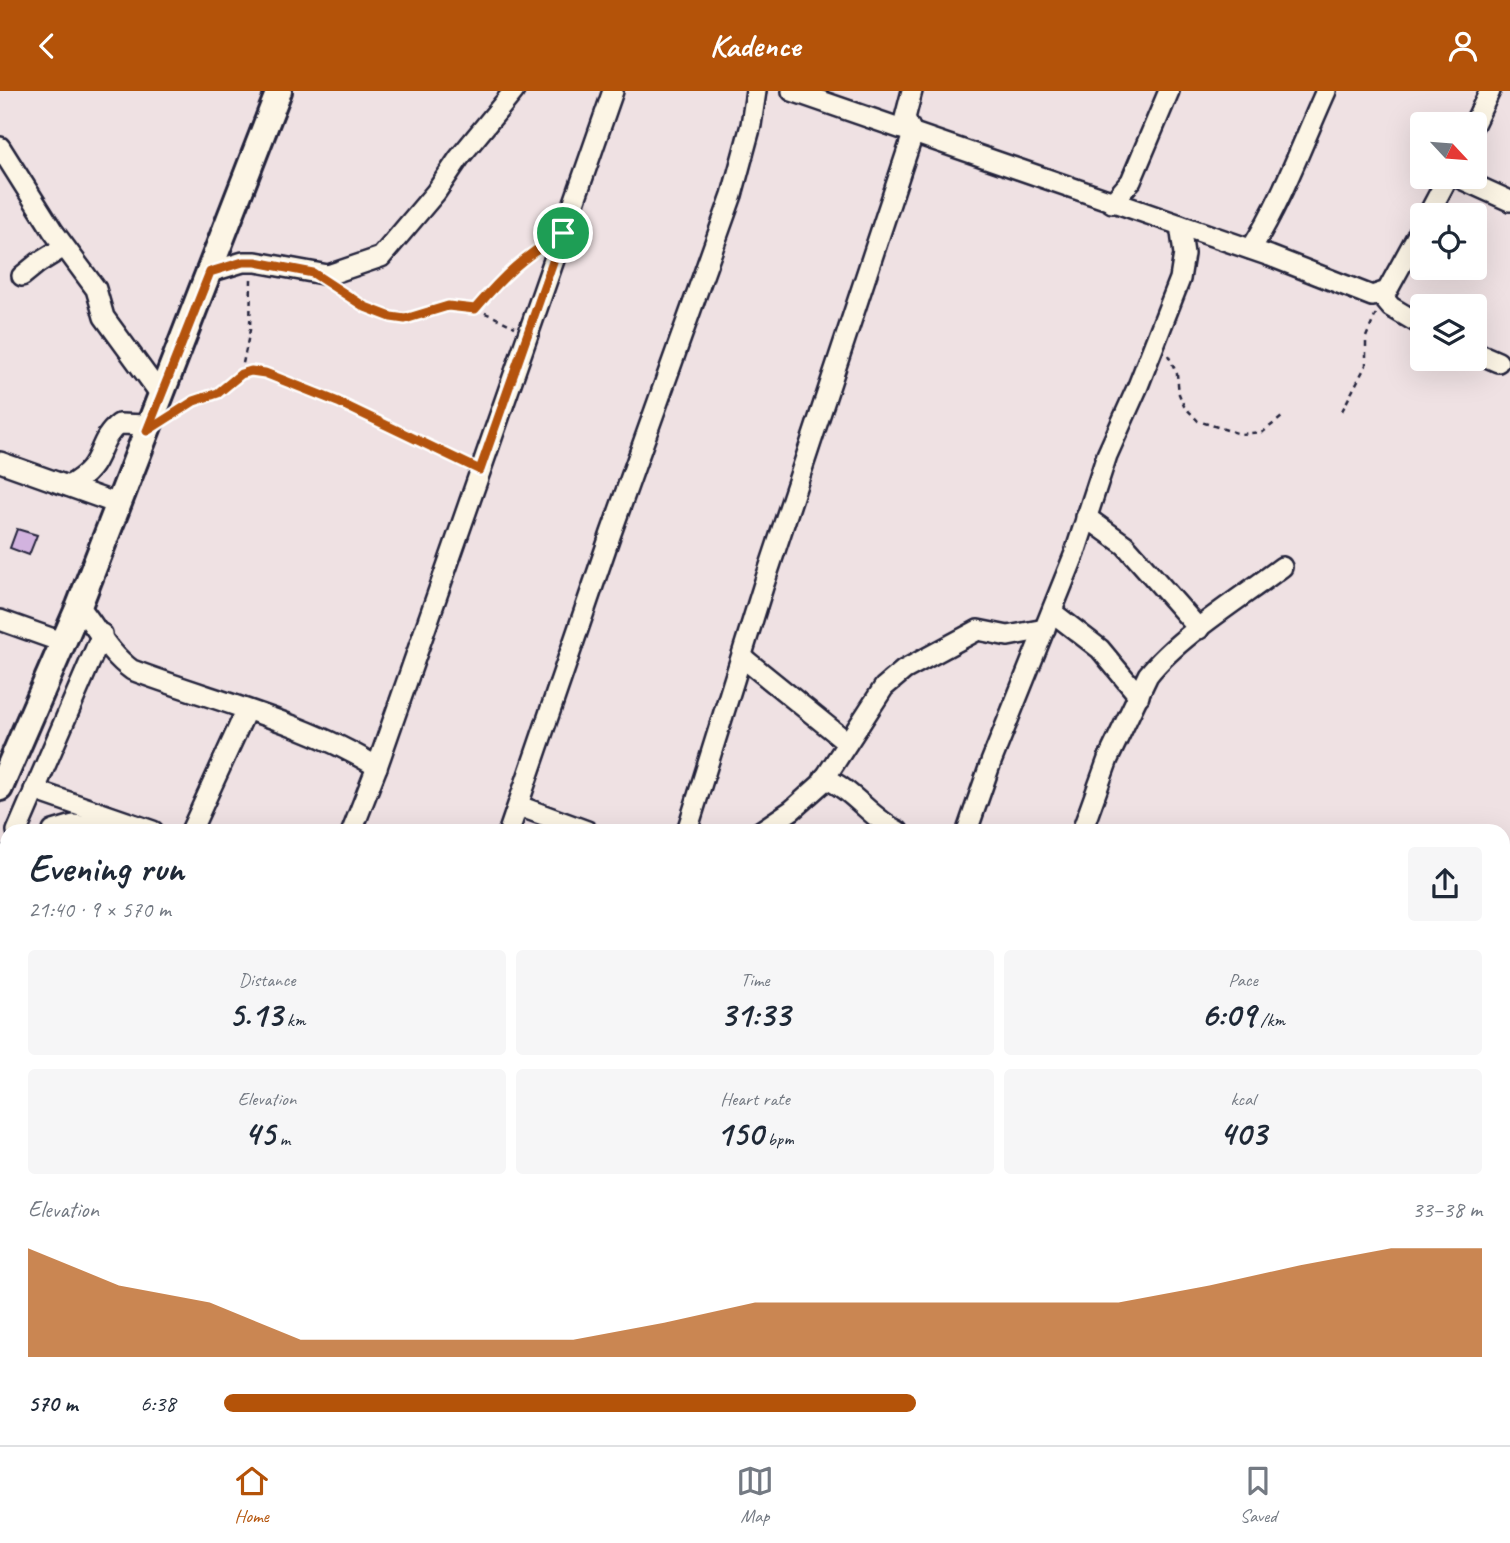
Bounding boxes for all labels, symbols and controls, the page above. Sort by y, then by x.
text: Kadence [710,25,800,66]
icon: back [28,27,66,65]
icon: person [1444,27,1482,65]
north arrow [1410,112,1488,189]
map controls [1410,112,1487,371]
pin [533,203,593,263]
button: locate [1410,203,1487,280]
icon: arrive [544,214,582,252]
button: layers [1410,294,1487,371]
text: Evening run [28,845,184,892]
button: share [1408,847,1482,921]
text: 21:40 · 9 × 570 m [28,895,171,924]
text: Distance [239,968,295,992]
text: Time [740,968,770,992]
text: Pace [1228,968,1258,992]
text: 5.13 [229,992,282,1037]
text: 31:33 [720,992,790,1037]
text: 6:09 [1201,992,1256,1037]
text: km [282,1008,305,1032]
text: /km [1256,1008,1285,1032]
text: Elevation [238,1087,296,1111]
text: Heart rate [720,1087,790,1111]
text: kcal [1230,1087,1256,1111]
text: 45 [244,1111,275,1156]
text: 150 [716,1111,763,1156]
text: 403 [1219,1111,1267,1156]
text: m [275,1127,290,1151]
text: bpm [763,1127,794,1151]
text: Elevation [28,1195,99,1224]
text: 33–38 m [1412,1195,1482,1224]
text: 570 m [28,1389,77,1418]
text: 6:38 [140,1389,176,1418]
tab: Home [233,1462,271,1528]
tab: Map [736,1462,774,1528]
tab: Saved [1239,1462,1277,1528]

